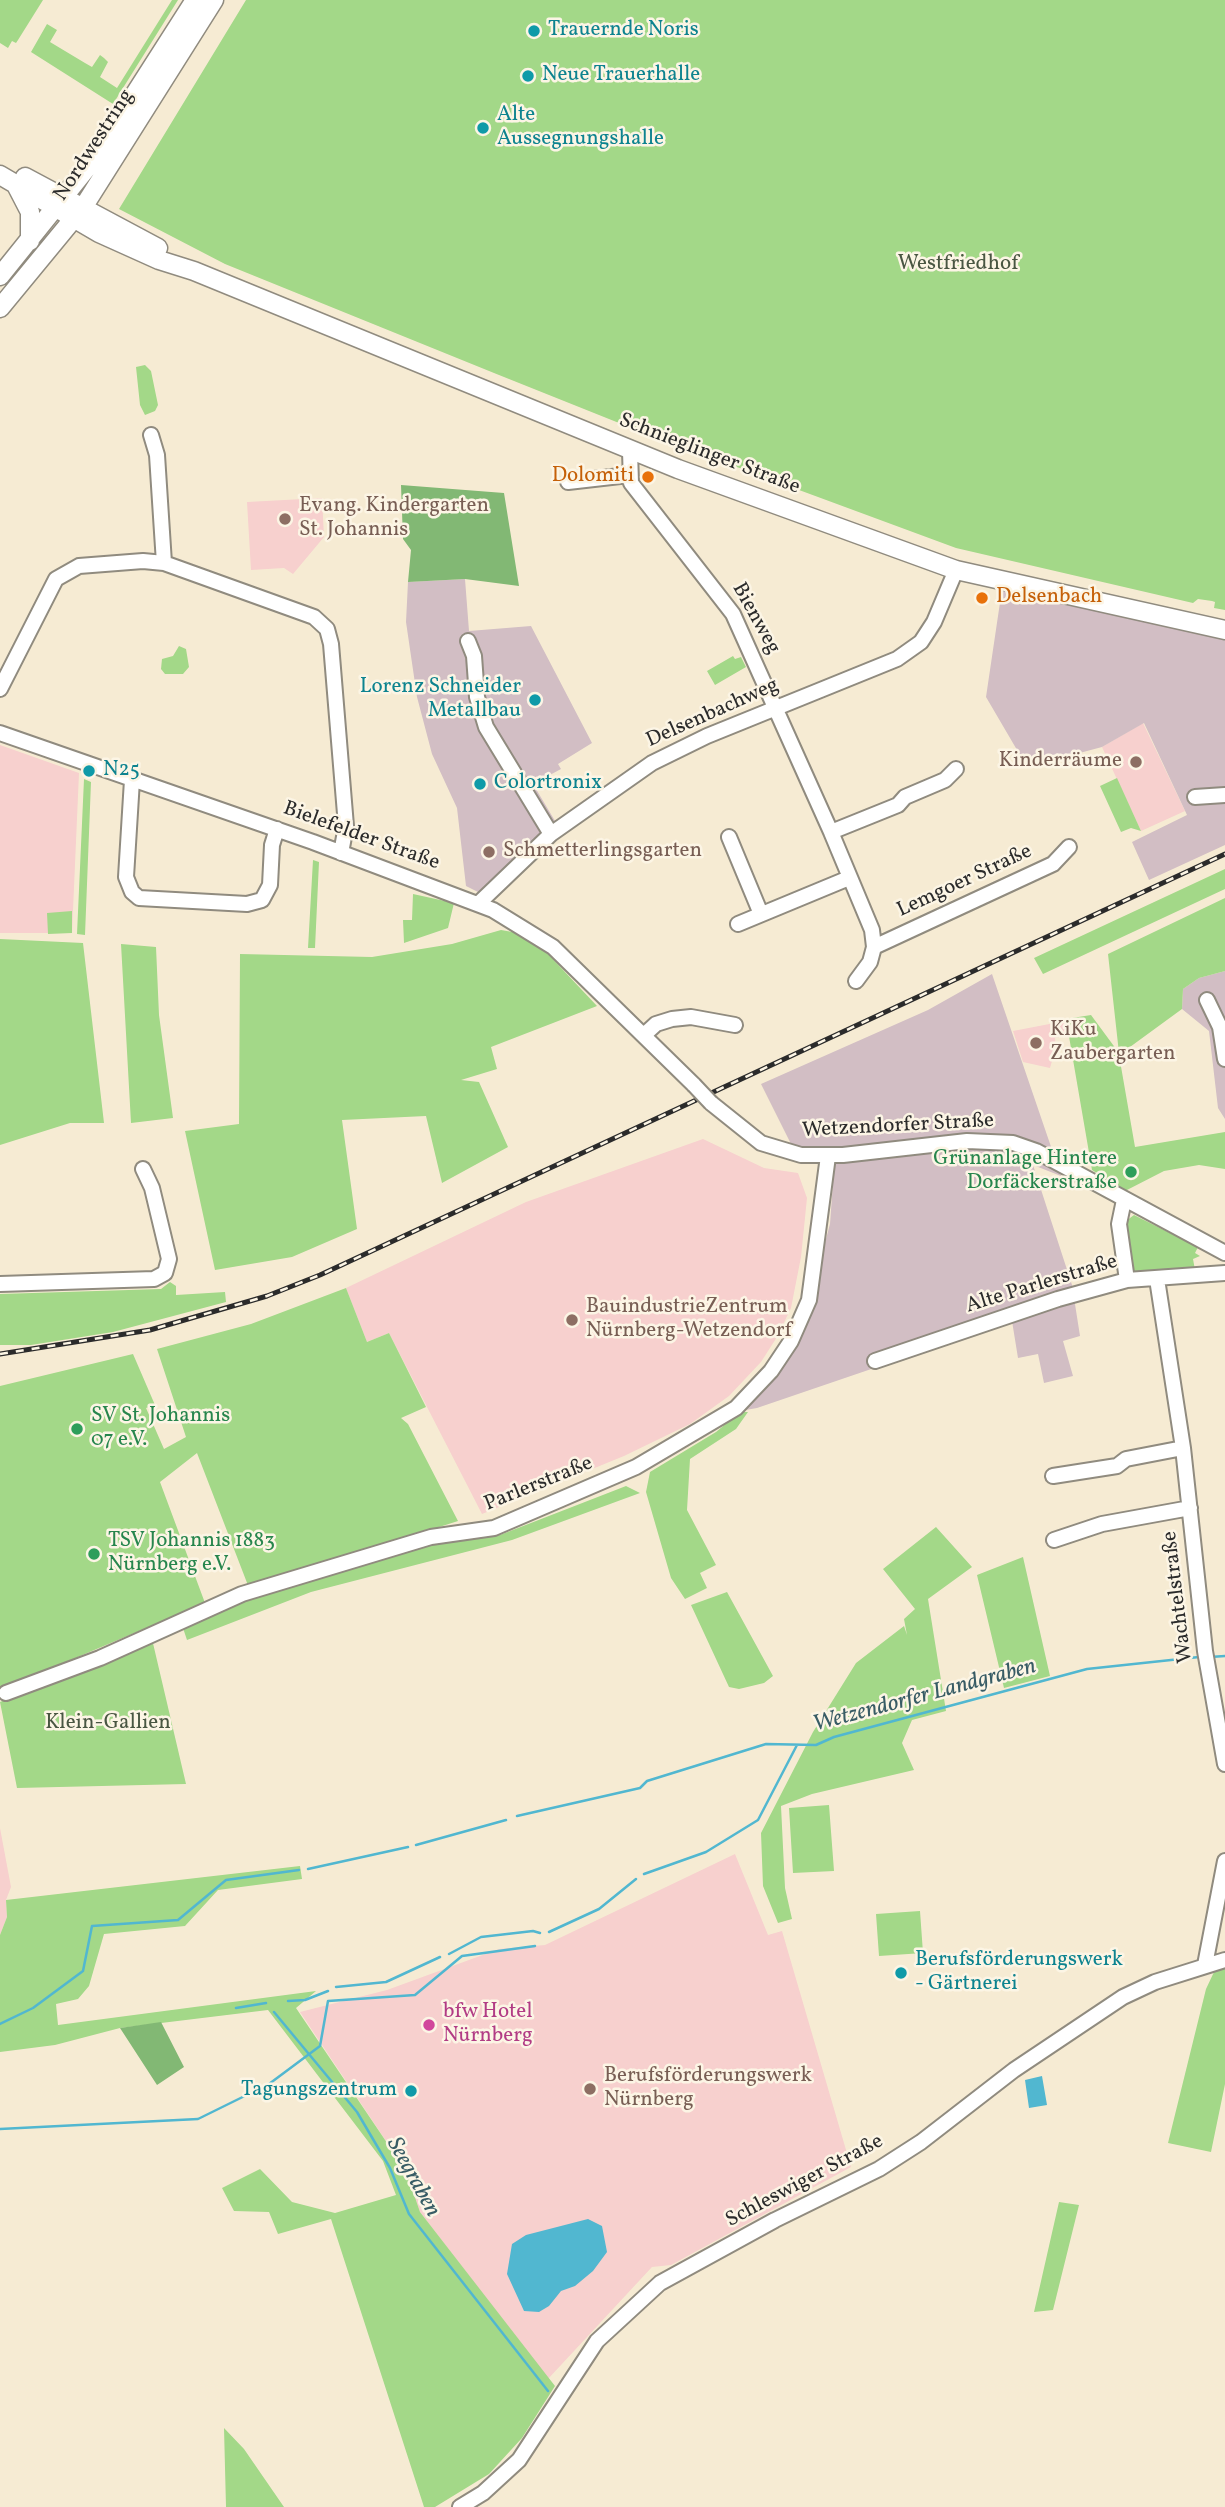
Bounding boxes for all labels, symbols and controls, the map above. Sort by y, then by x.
place label: Trauernde Noris [548,18,699,44]
marker: Trauernde Noris [526,23,542,39]
place label: Neue Trauerhalle [542,63,700,89]
marker: Neue Trauerhalle [520,68,536,84]
street label: Nordwestring [50,85,140,207]
place label: Alte Aussegnungshalle [497,103,664,153]
marker: Alte Aussegnungshalle [475,120,491,136]
park label: Westfriedhof [898,252,1018,278]
street label: Schnieglinger Straße [615,409,803,501]
place label: Dolomiti [552,464,634,490]
marker: Dolomiti [640,469,656,485]
place label: Evang. Kindergarten St. Johannis [299,494,489,544]
marker: Evang. Kindergarten St. Johannis [277,511,293,527]
street label: Bienweg [725,579,785,659]
place label: Delsenbach [996,585,1102,611]
marker: Delsenbach [974,590,990,606]
street label: Delsenbachweg [643,674,783,754]
place label: Lorenz Schneider Metallbau [360,675,521,725]
marker: Lorenz Schneider Metallbau [527,692,543,708]
place label: Kinderräume [999,749,1122,775]
marker: Kinderräume [1128,754,1144,770]
place label: N25 [103,758,140,784]
marker: N25 [81,763,97,779]
place label: Colortronix [494,771,602,797]
marker: Colortronix [472,776,488,792]
street label: Bielefelder Straße [279,797,443,877]
place label: Schmetterlingsgarten [503,839,702,865]
street label: Lemgoer Straße [894,840,1036,924]
marker: Schmetterlingsgarten [481,844,497,860]
place label: KiKu Zaubergarten [1050,1018,1175,1068]
marker: KiKu Zaubergarten [1028,1035,1044,1051]
street label: Wetzendorfer Straße [801,1109,995,1145]
place label: Grünanlage Hintere Dorfäckerstraße [933,1147,1117,1197]
marker: Grünanlage Hintere Dorfäckerstraße [1123,1164,1139,1180]
street label: Alte Parlerstraße [963,1250,1121,1320]
place label: BauindustrieZentrum Nürnberg-Wetzendorf [586,1295,792,1345]
marker: BauindustrieZentrum Nürnberg-Wetzendorf [564,1312,580,1328]
place label: SV St. Johannis 07 e.V. [91,1404,230,1454]
marker: SV St. Johannis 07 e.V. [69,1421,85,1437]
street label: Parlerstraße [481,1452,597,1518]
place label: TSV Johannis 1883 Nürnberg e.V. [108,1529,275,1579]
street label: Wachtelstraße [1158,1529,1200,1665]
marker: TSV Johannis 1883 Nürnberg e.V. [86,1546,102,1562]
water label: Wetzendorfer Landgraben [810,1654,1040,1740]
park label: Klein-Gallien [45,1711,171,1737]
place label: Berufsförderungswerk - Gärtnerei [915,1948,1123,1998]
marker: Berufsförderungswerk - Gärtnerei [893,1965,909,1981]
place label: bfw Hotel Nürnberg [443,2000,533,2050]
marker: bfw Hotel Nürnberg [421,2017,437,2033]
place label: Berufsförderungswerk Nürnberg [604,2064,812,2114]
place label: Tagungszentrum [241,2078,397,2104]
marker: Berufsförderungswerk Nürnberg [582,2081,598,2097]
marker: Tagungszentrum [403,2083,419,2099]
street label: Schleswiger Straße [722,2130,888,2234]
water label: Seegraben [379,2133,445,2223]

